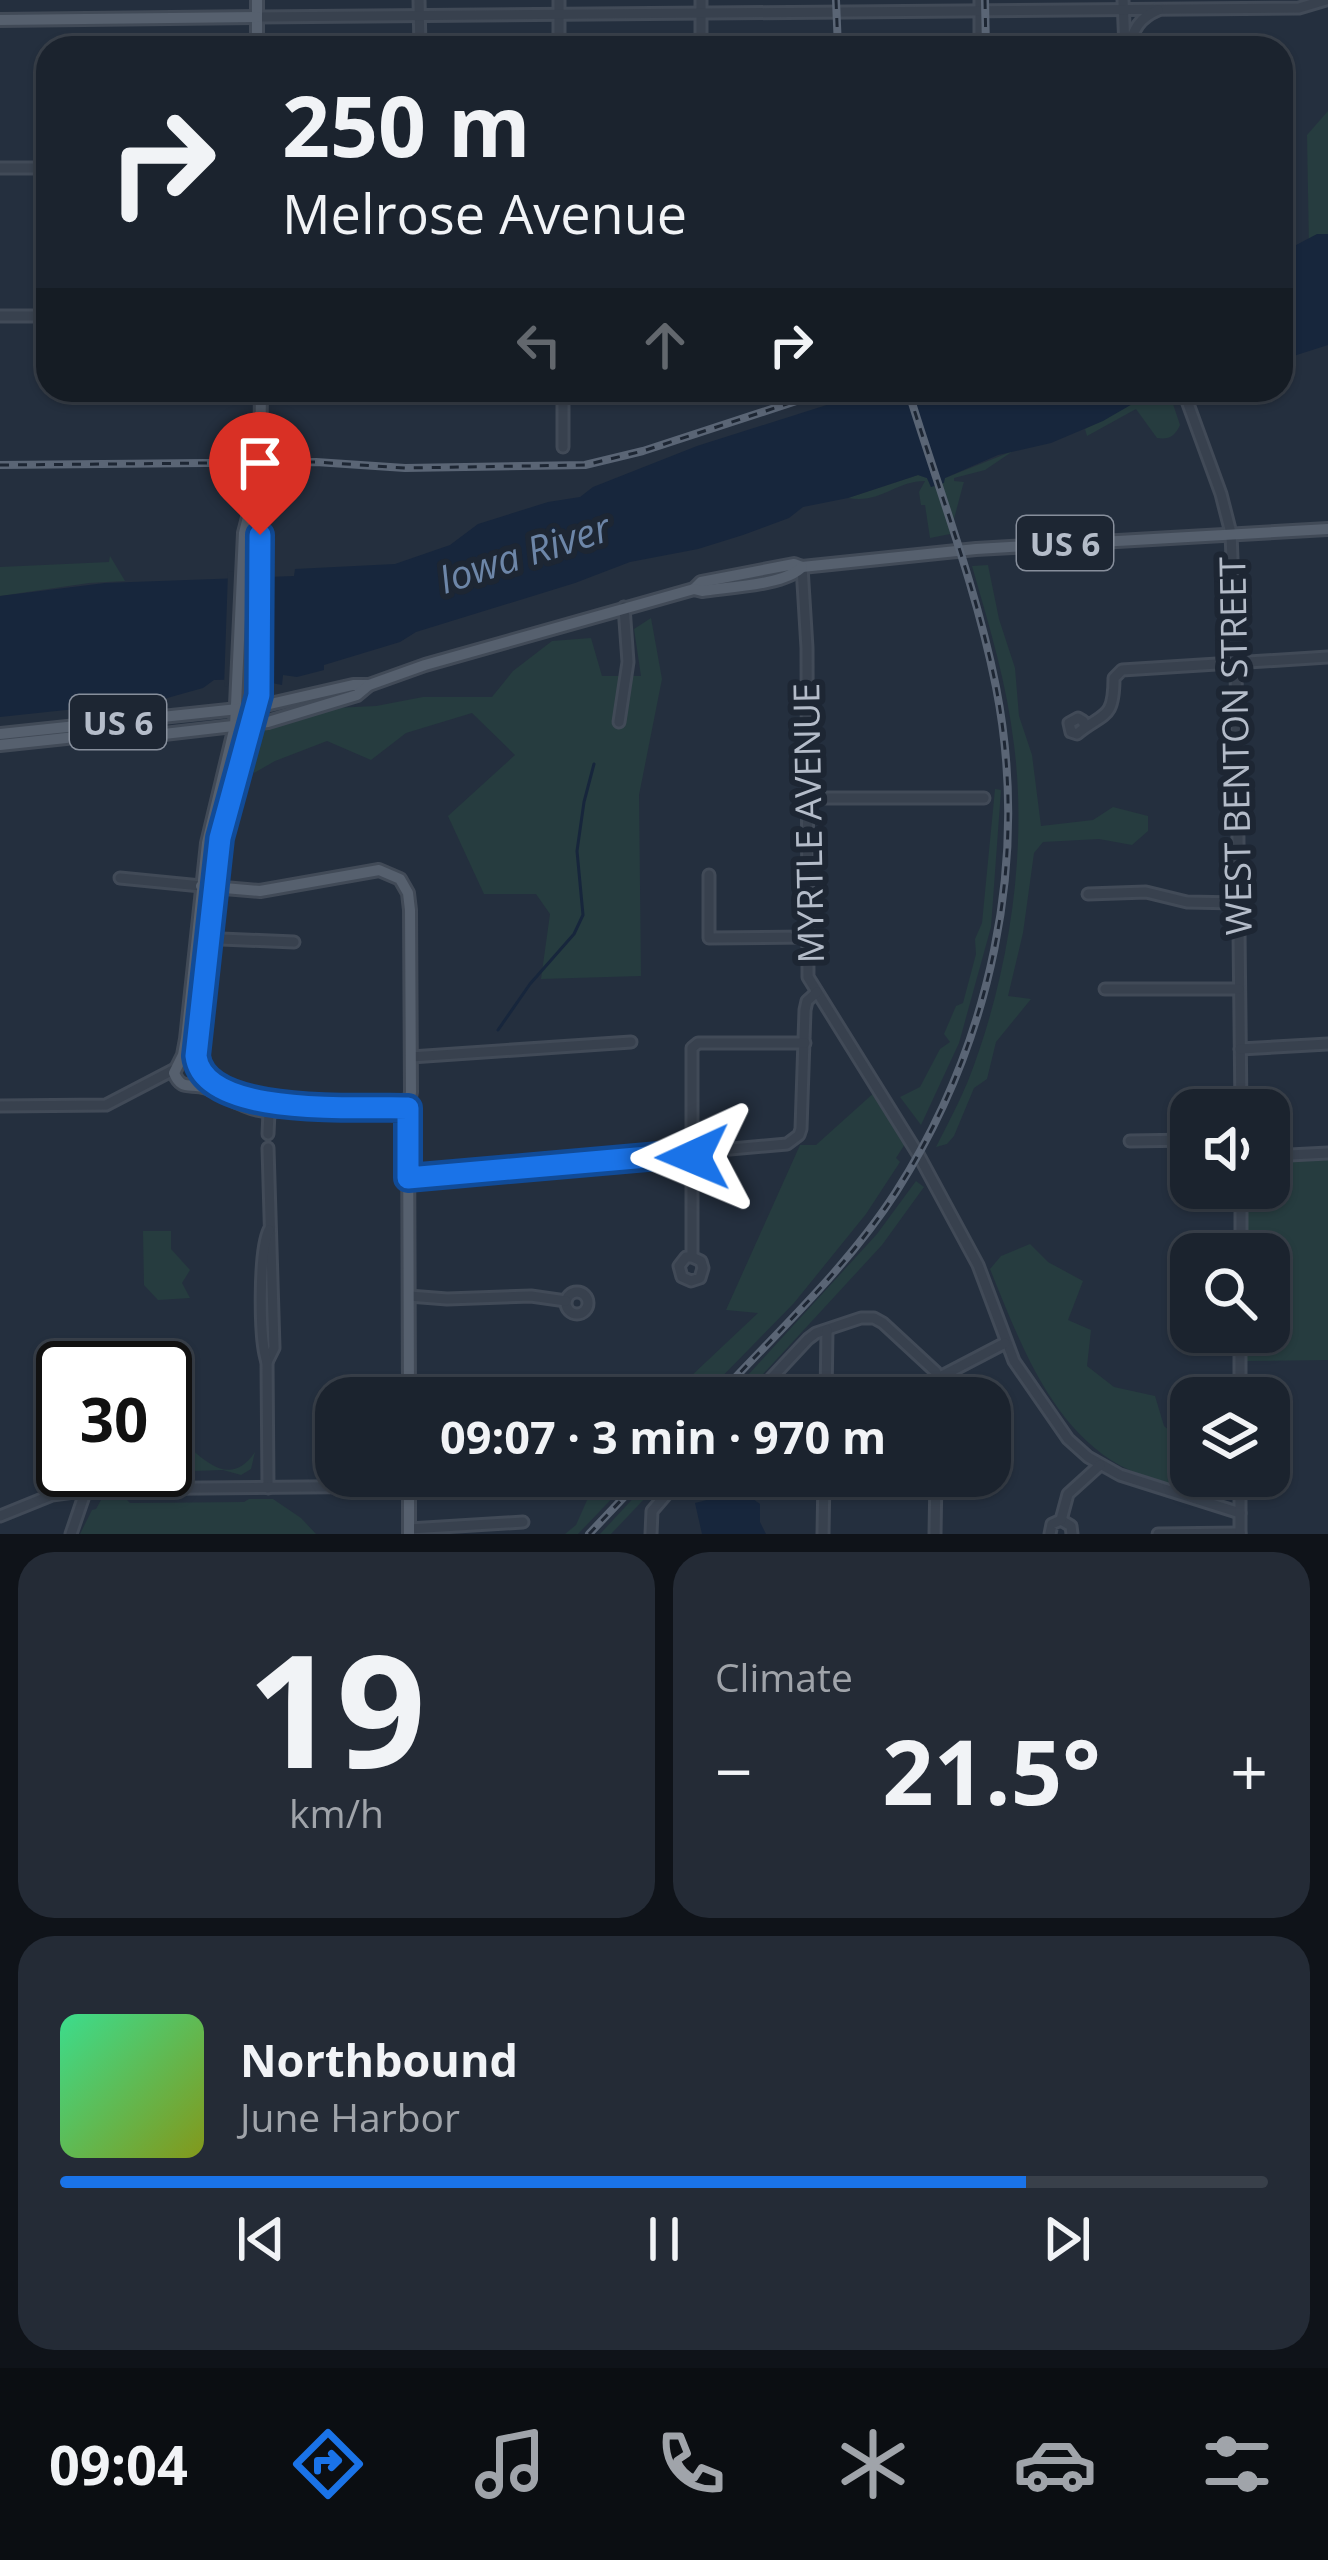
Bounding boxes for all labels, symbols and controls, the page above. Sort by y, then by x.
text: 250 m [282,67,530,182]
icon: right [84,84,240,240]
text: Melrose Avenue [282,176,687,250]
icon: left [506,312,572,378]
icon: ahead [632,312,698,378]
icon: right [758,312,824,378]
pin [209,412,311,535]
icon: arrive [227,430,293,496]
water label: Iowa River [431,499,618,605]
road number: US 6 [1017,516,1113,570]
street label: WEST BENTON STREET [1207,556,1263,936]
street label: MYRTLE AVENUE [781,682,835,964]
road number: US 6 [70,695,166,749]
map controls [1170,1089,1290,1497]
button: sound [1170,1089,1290,1209]
position arrow [630,1094,756,1220]
button: search [1170,1233,1290,1353]
speed limit sign: 30 [36,1341,192,1497]
button: layers [1170,1377,1290,1497]
text: 09:07 · 3 min · 970 m [440,1406,886,1467]
text: 19 [247,1601,426,1814]
text: Climate [715,1650,853,1703]
text: 21.5° [882,1709,1101,1831]
text: − [715,1725,753,1815]
text: + [1230,1725,1268,1815]
text: km/h [289,1786,384,1839]
text: Northbound [240,2029,518,2090]
text: June Harbor [240,2090,460,2143]
icon: previous [228,2206,294,2272]
icon: pause [631,2206,697,2272]
icon: next [1034,2206,1100,2272]
icon: directions [286,2422,370,2506]
icon: music [468,2422,552,2506]
icon: phone [649,2422,733,2506]
icon: climate [831,2422,915,2506]
icon: car [1013,2422,1097,2506]
icon: filters [1195,2422,1279,2506]
text: 09:04 [49,2427,188,2501]

